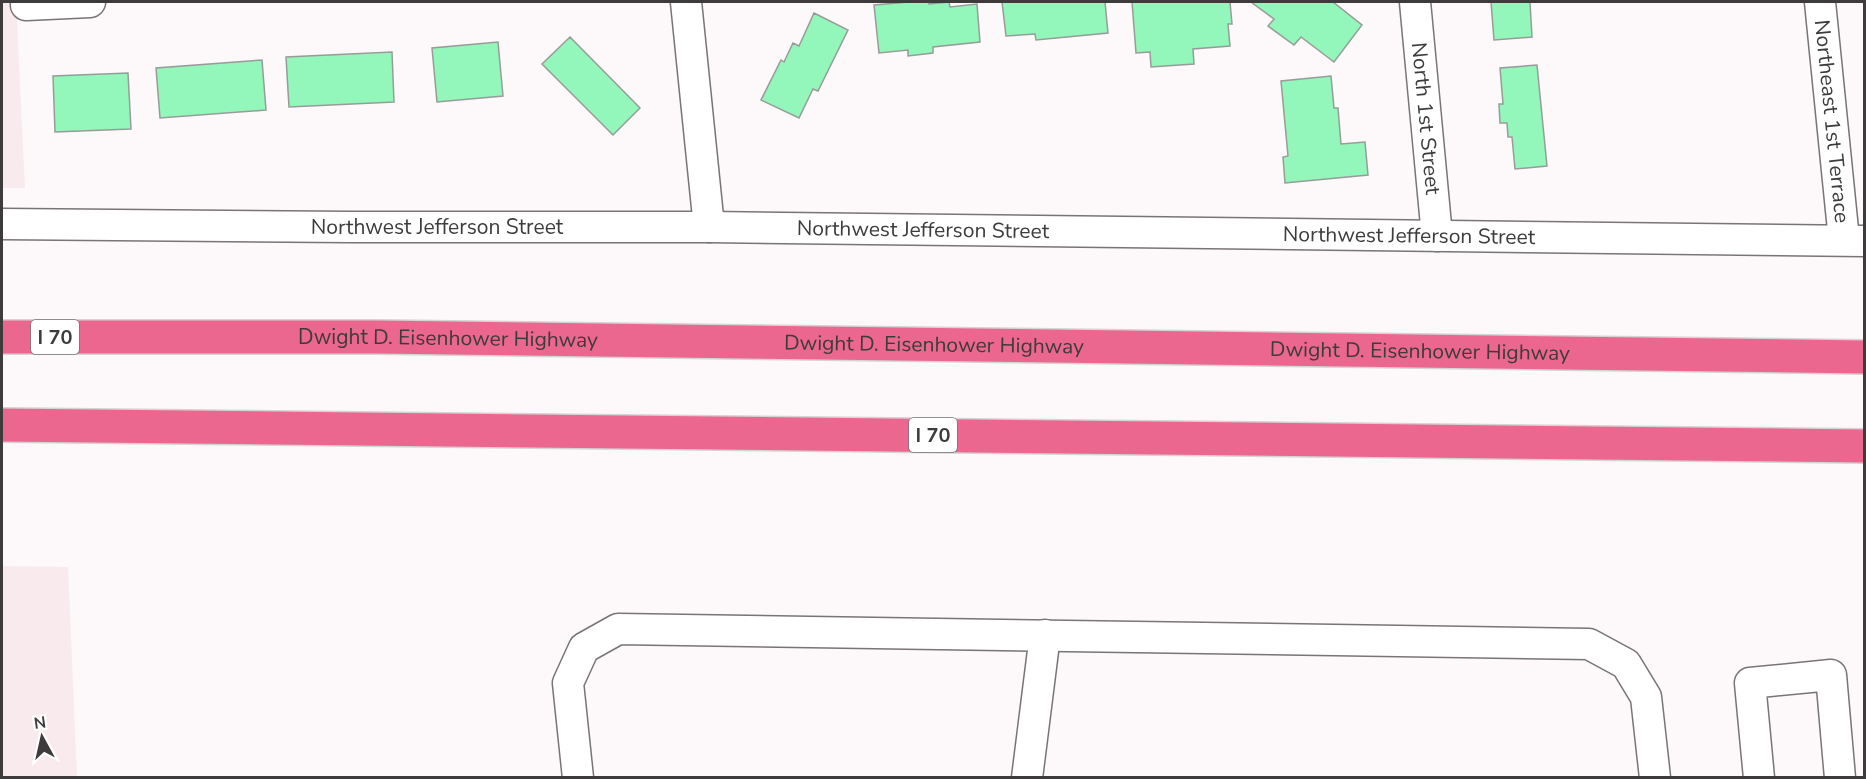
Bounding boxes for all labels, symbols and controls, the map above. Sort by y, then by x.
street label: Northeast 1st Terrace [1808,18,1856,224]
street label: North 1st Street [1405,41,1447,196]
street label: Northwest Jefferson Street [311,213,564,241]
street label: Northwest Jefferson Street [797,214,1050,245]
street label: Northwest Jefferson Street [1283,220,1536,251]
road number: I 70 [31,320,79,354]
street label: Dwight D. Eisenhower Highway [298,323,598,354]
street label: Dwight D. Eisenhower Highway [784,328,1084,361]
street label: Dwight D. Eisenhower Highway [1270,335,1570,367]
road number: I 70 [909,418,957,452]
north arrow [12,707,72,767]
text: N [33,711,48,735]

